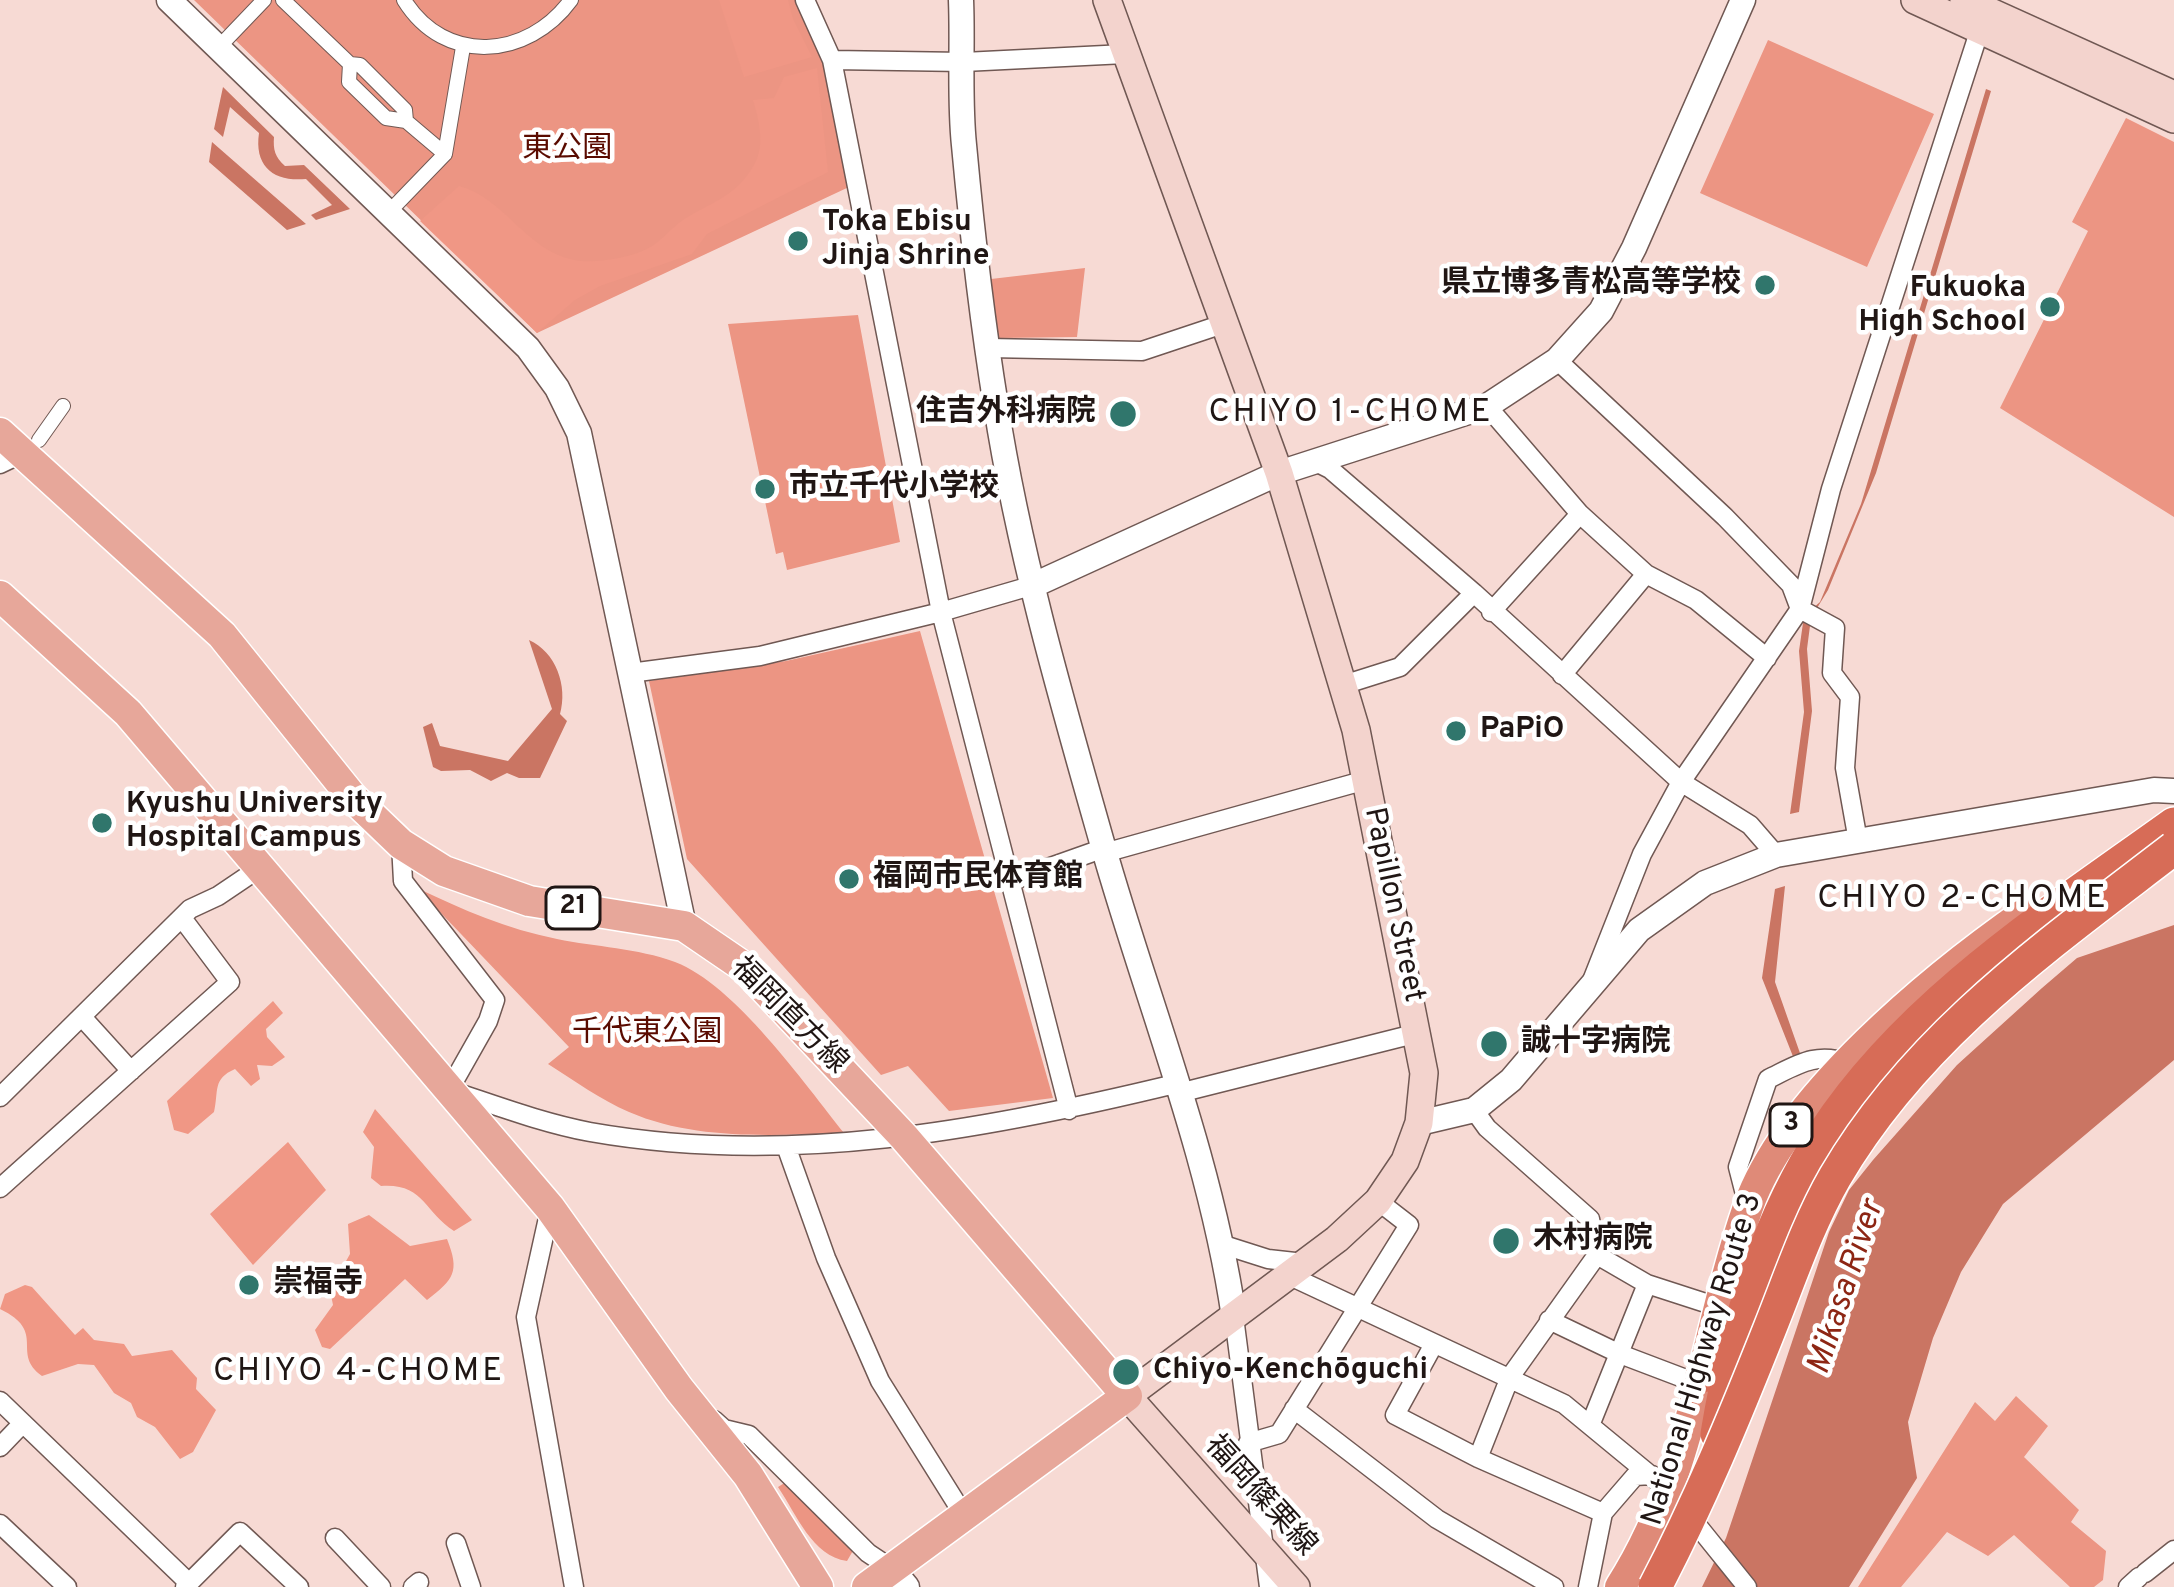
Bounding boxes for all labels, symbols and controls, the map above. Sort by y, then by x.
park label: 東公園 [522,133,612,169]
place label: Toka Ebisu Jinja Shrine [822,206,989,276]
marker: Toka Ebisu Jinja Shrine [785,228,811,254]
place label: 県立博多青松高等学校 [1441,267,1741,303]
marker: 県立博多青松高等学校 [1752,272,1778,298]
place label: Fukuoka High School [1858,272,2026,342]
marker: Fukuoka High School [2037,294,2063,320]
district label: CHIYO 1-CHOME [1208,394,1494,434]
place label: 住吉外科病院 [916,396,1096,432]
marker: 住吉外科病院 [1107,398,1139,430]
place label: 市立千代小学校 [789,471,999,507]
marker: 市立千代小学校 [752,476,778,502]
place label: PaPiO [1480,713,1564,749]
marker: PaPiO [1443,718,1469,744]
place label: Kyushu University Hospital Campus [126,788,383,858]
street label: Papillon Street [1354,804,1430,1006]
marker: Kyushu University Hospital Campus [89,810,115,836]
place label: 福岡市民体育館 [873,861,1083,897]
marker: 福岡市民体育館 [836,866,862,892]
district label: CHIYO 2-CHOME [1817,880,2109,920]
road number: 21 [546,887,600,929]
street label: 福岡直方線 [722,951,854,1083]
park label: 千代東公園 [572,1017,722,1053]
place label: 誠十字病院 [1521,1026,1671,1062]
marker: 誠十字病院 [1478,1028,1510,1060]
road number: 3 [1770,1104,1812,1146]
street label: National Highway Route 3 [1636,1190,1772,1530]
water label: Mikasa River [1801,1196,1895,1380]
place label: 木村病院 [1533,1223,1653,1259]
marker: 木村病院 [1490,1225,1522,1257]
place label: 崇福寺 [273,1267,363,1303]
marker: 崇福寺 [236,1272,262,1298]
district label: CHIYO 4-CHOME [213,1353,505,1393]
place label: Chiyo-Kenchōguchi [1153,1354,1428,1390]
marker: Chiyo-Kenchōguchi [1110,1356,1142,1388]
street label: 福岡篠栗線 [1195,1429,1323,1565]

